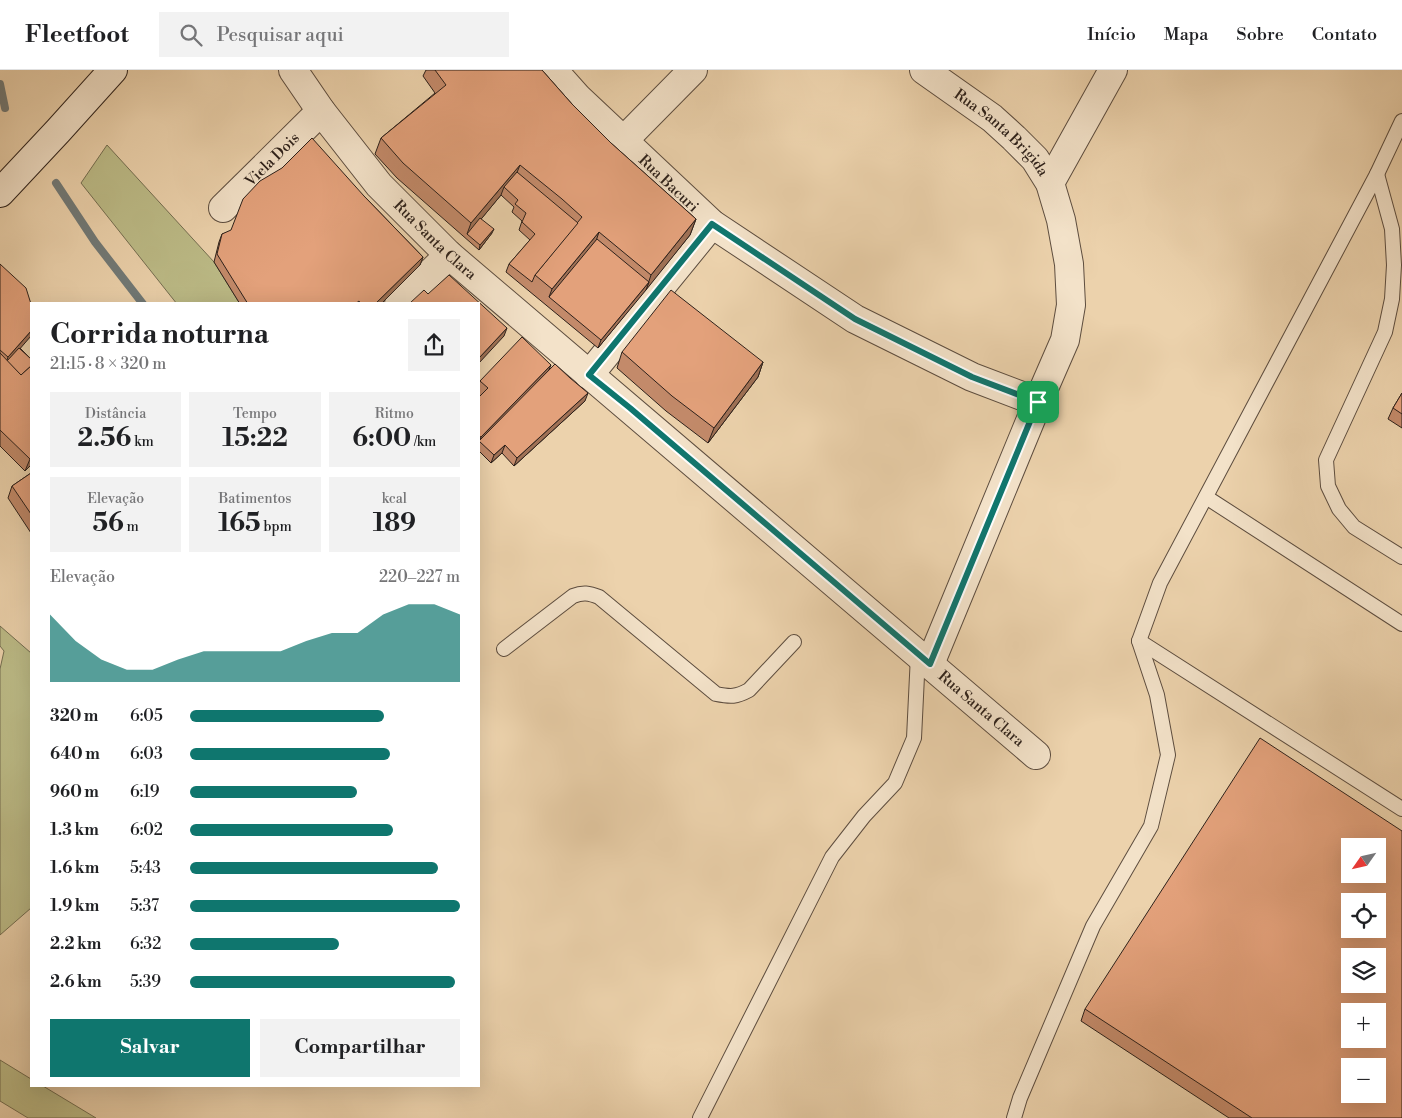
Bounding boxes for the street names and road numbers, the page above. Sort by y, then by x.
street label: Rua Santa Brigida [950,85,1053,180]
street label: Viela Dois [240,128,303,191]
street label: Rua Bacuri [635,150,703,216]
street label: Rua Santa Clara [390,196,481,284]
street label: Rua Santa Clara [934,666,1029,751]

